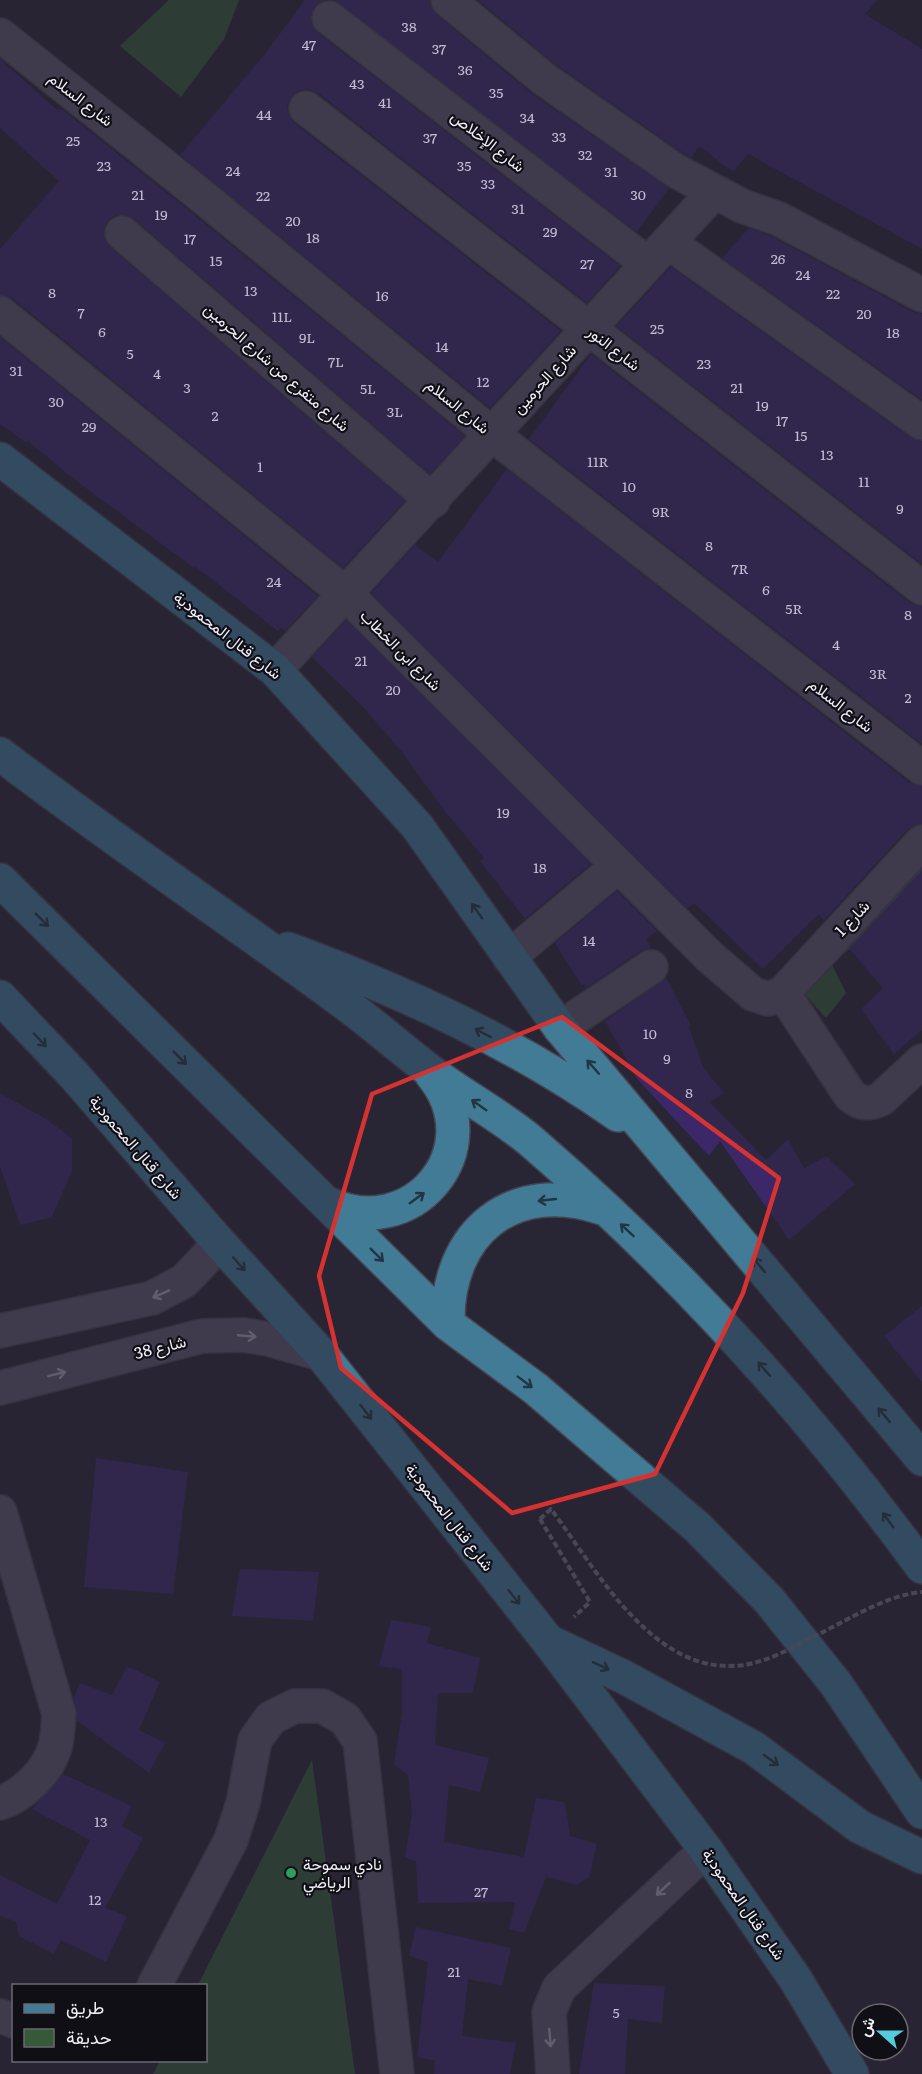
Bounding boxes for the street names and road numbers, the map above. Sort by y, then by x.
street label: شارع السلام [44,65,119,132]
street label: شارع الإخلاص [446,104,531,178]
street label: شارع متفرع من شارع الحرمين [199,296,356,437]
street label: شارع النور [582,318,646,376]
street label: شارع الحرمين [506,338,582,419]
street label: شارع السلام [421,372,496,439]
street label: شارع قنال المحمودية [169,584,288,685]
street label: شارع ابن الخطاب [355,603,448,696]
street label: شارع السلام [804,671,879,738]
street label: شارع 1 [828,894,875,942]
street label: شارع قنال المحمودية [84,1089,189,1204]
street label: شارع 38 [131,1328,189,1365]
street label: شارع قنال المحمودية [400,1457,501,1576]
street label: شارع قنال المحمودية [697,1843,792,1965]

